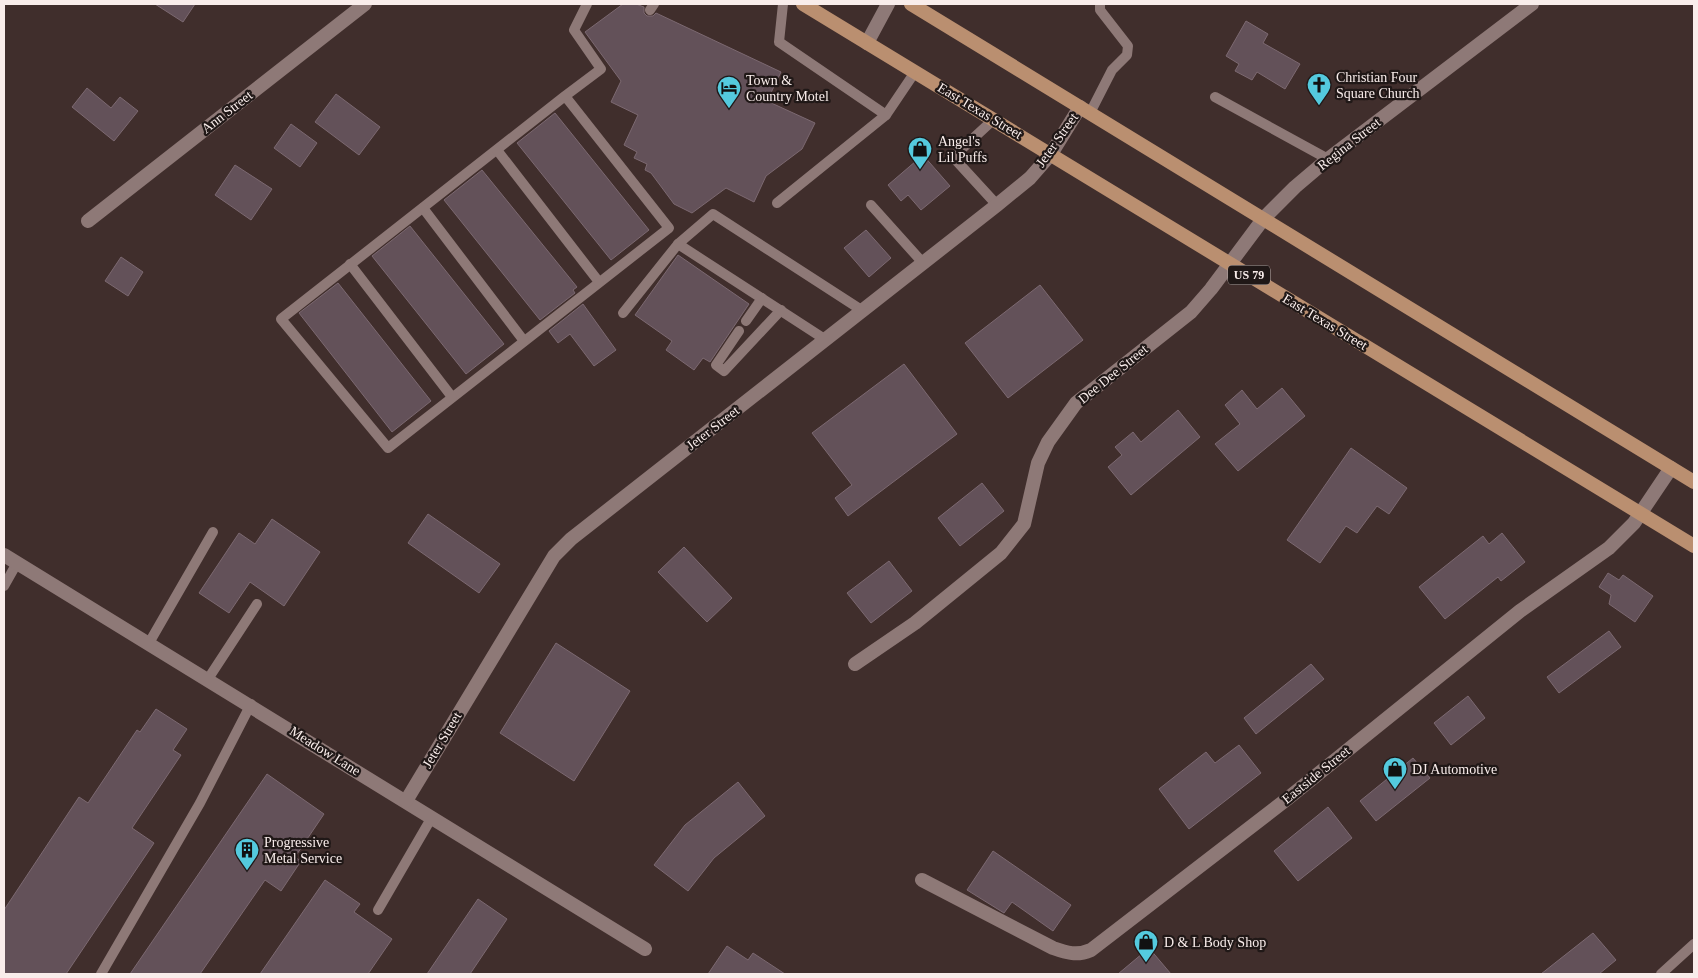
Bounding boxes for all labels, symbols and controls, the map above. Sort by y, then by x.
place label: Christian Four Square Church [1336,70,1420,101]
church icon: Christian Four Square Church [1306,72,1332,106]
place label: Town & Country Motel [746,73,829,104]
hotel icon: Town & Country Motel [716,75,742,109]
street label: East Texas Street [935,80,1025,142]
street label: Ann Street [199,87,255,136]
street label: Jeter Street [1033,110,1081,170]
street label: Regina Street [1315,115,1384,173]
place label: Angel's Lil Puffs [938,134,987,165]
shop icon: Angel's Lil Puffs [907,136,933,170]
road number: US 79 [1228,266,1270,284]
street label: East Texas Street [1280,291,1370,353]
street label: Dee Dee Street [1075,341,1151,406]
street label: Jeter Street [684,403,742,453]
street label: Jeter Street [419,709,465,771]
street label: Meadow Lane [287,723,363,779]
street label: Eastside Street [1279,743,1353,807]
shop icon: DJ Automotive [1382,756,1408,790]
place label: DJ Automotive [1412,762,1497,777]
place label: Progressive Metal Service [264,835,342,866]
building icon: Progressive Metal Service [234,837,260,871]
shop icon: D & L Body Shop [1133,929,1159,963]
place label: D & L Body Shop [1164,935,1266,950]

